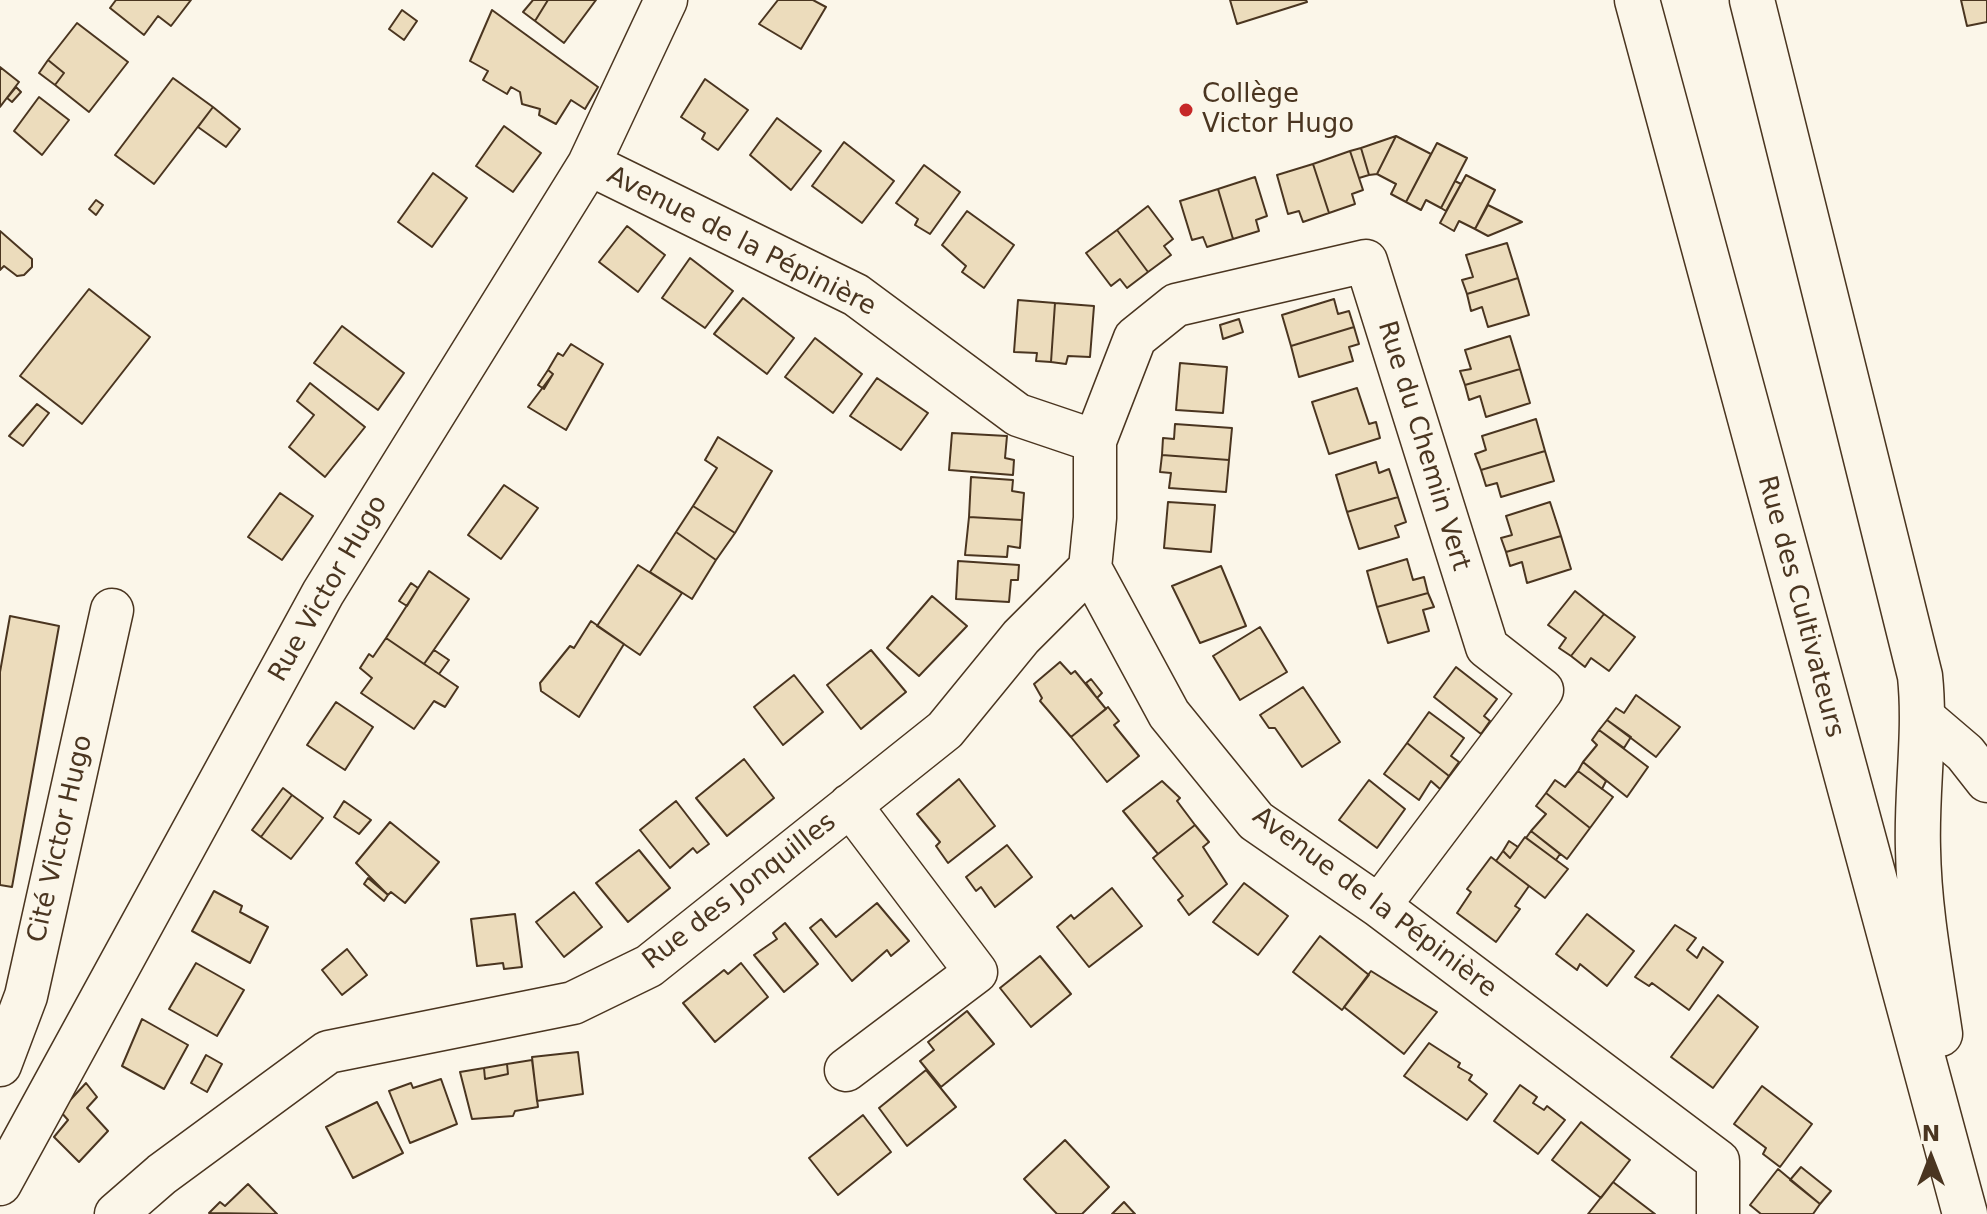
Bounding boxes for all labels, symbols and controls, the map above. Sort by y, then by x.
place label: Collège Victor Hugo [1202,79,1354,140]
marker: Collège Victor Hugo [1177,101,1195,119]
street label: Avenue de la Pépinière [601,161,881,323]
street label: Rue du Chemin Vert [1370,317,1476,575]
street label: Rue des Cultivateurs [1750,473,1850,741]
street label: Rue Victor Hugo [263,490,395,688]
street label: Cité Victor Hugo [22,732,100,946]
street label: Avenue de la Pépinière [1246,801,1502,1005]
street label: Rue des Jonquilles [637,807,843,977]
north arrow [1891,1118,1971,1198]
text: N [1922,1121,1940,1146]

